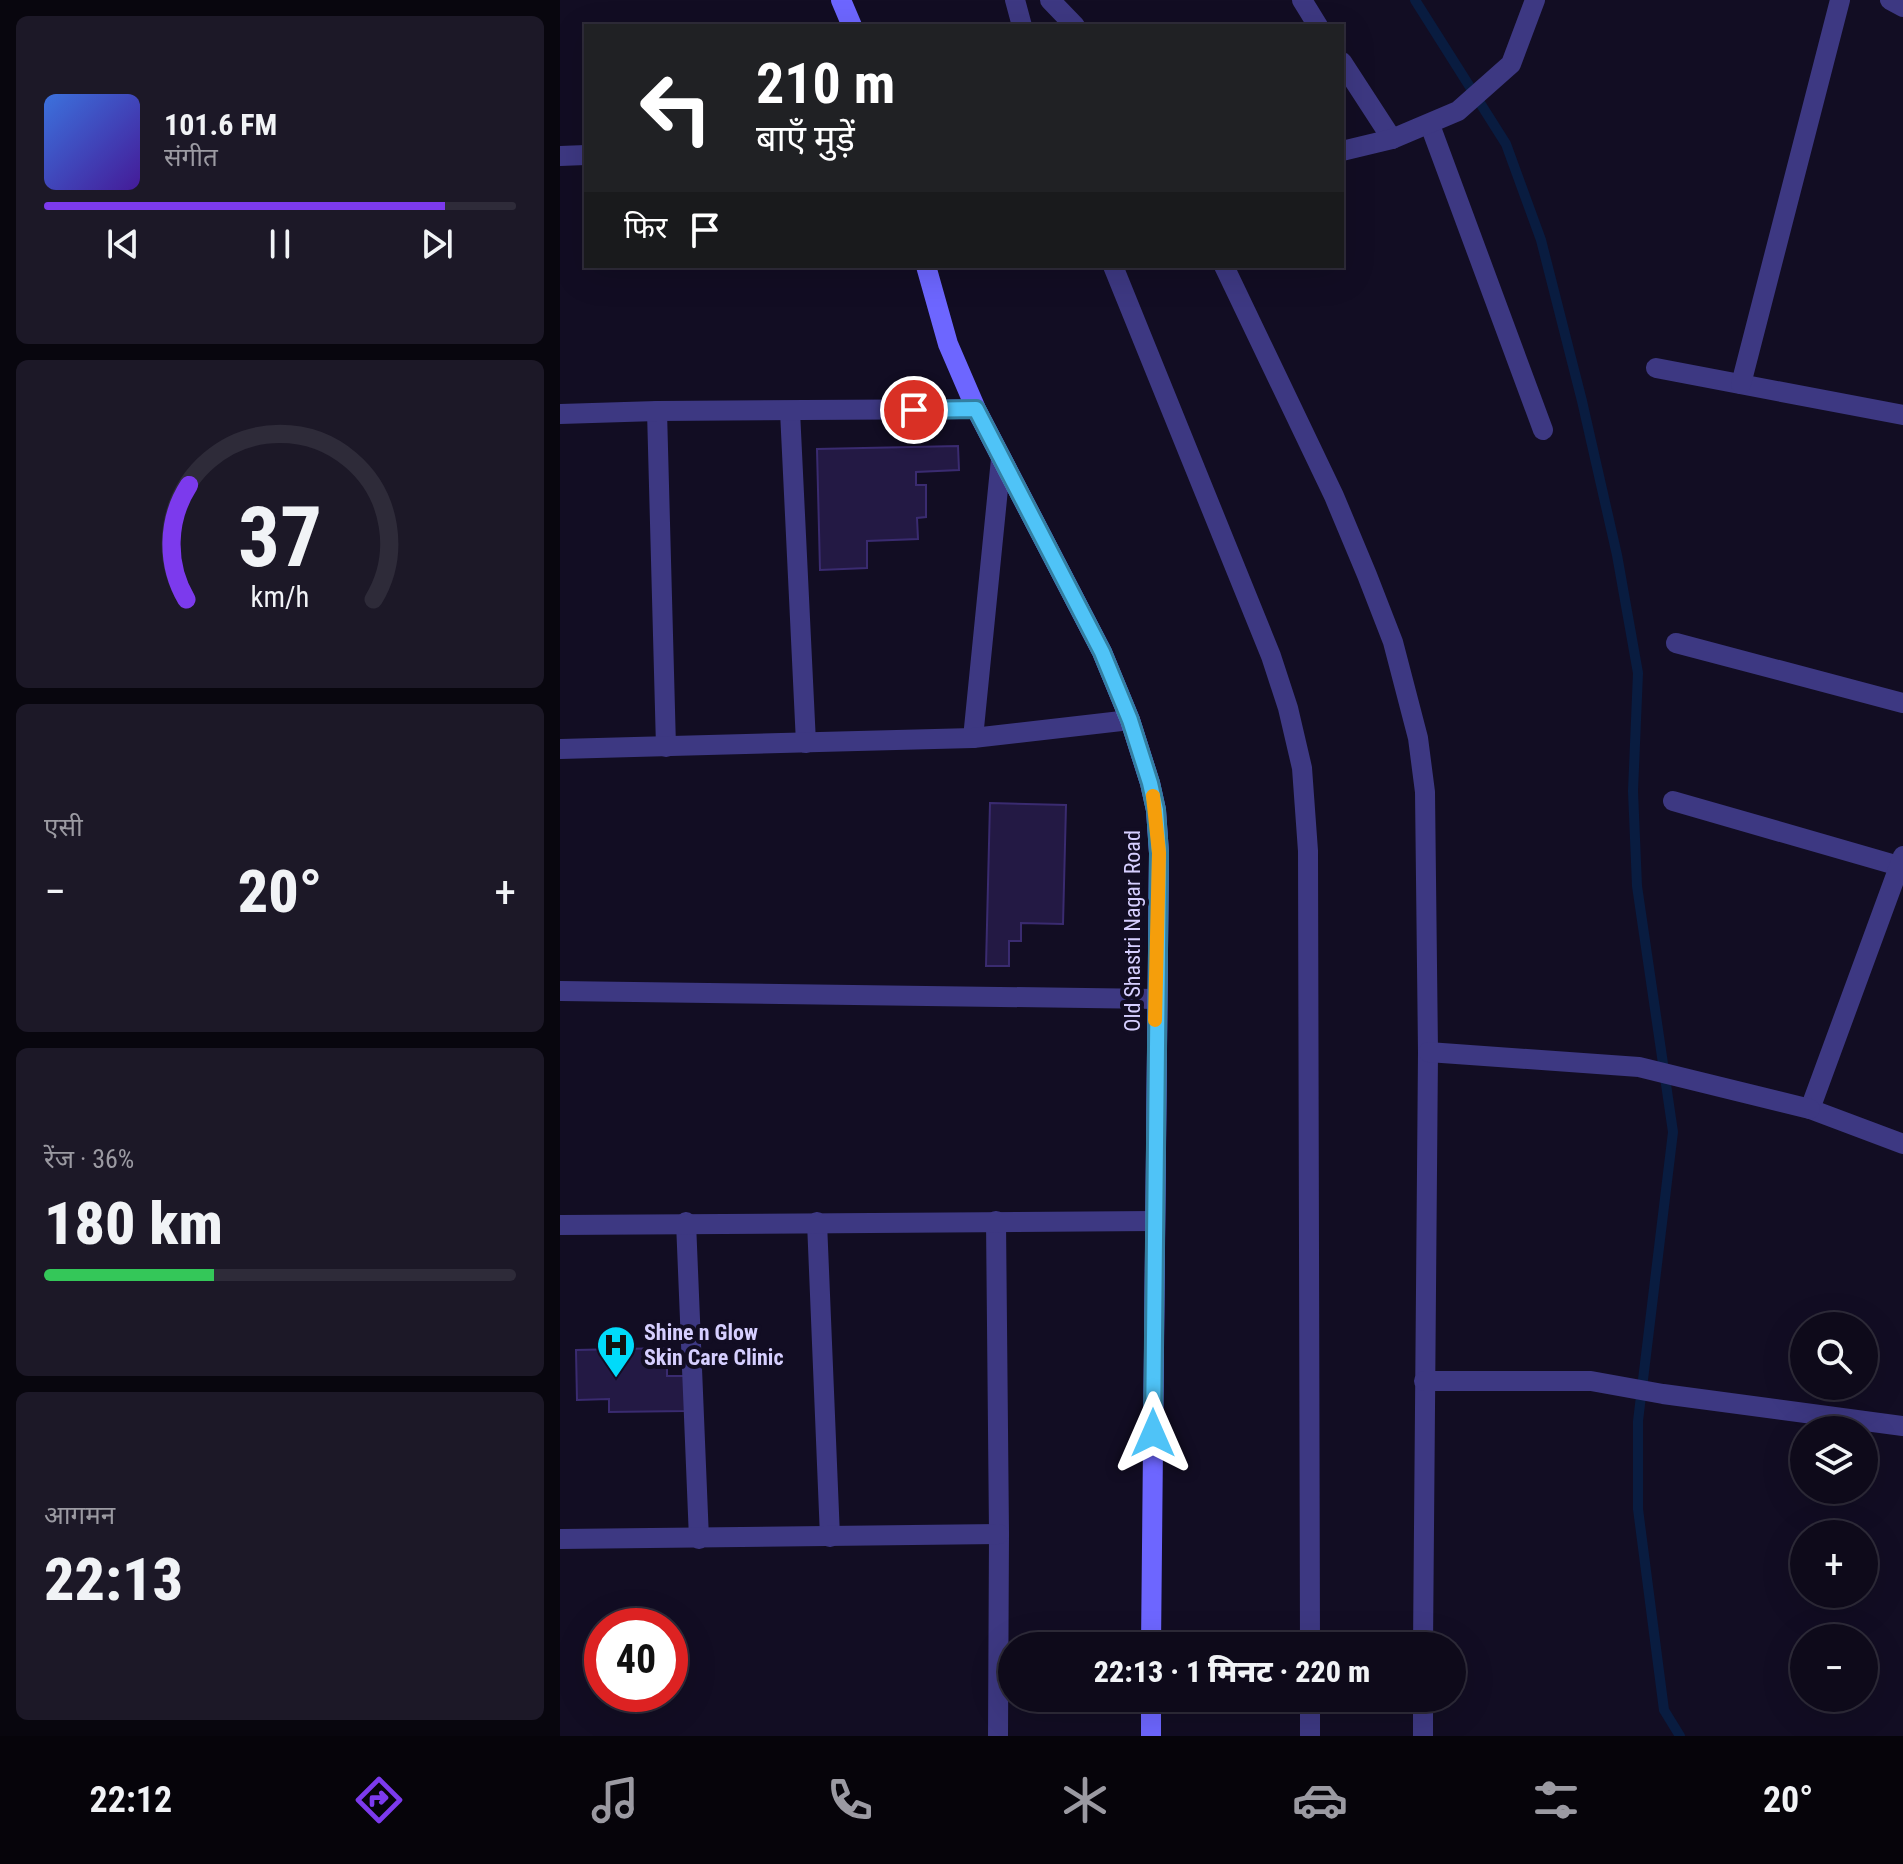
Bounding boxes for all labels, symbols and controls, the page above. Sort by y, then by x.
text: 210 m [756,51,895,117]
icon: left [624,56,728,160]
text: 101.6 FM [164,107,277,142]
text: बाएँ मुड़ें [756,118,855,160]
text: संगीत [164,142,218,172]
icon: arrive [683,208,727,252]
text: फिर [624,210,667,245]
icon: previous [101,222,145,266]
icon: pause [258,222,302,266]
icon: next [415,222,459,266]
pin [880,376,948,444]
icon: arrive [892,388,936,432]
text: 37 [238,489,322,586]
text: km/h [251,580,309,614]
text: एसी [44,812,83,842]
street label: Old Shastri Nagar Road [1120,830,1145,1032]
text: 20° [238,856,322,927]
text: − [44,866,66,918]
text: + [494,866,516,918]
text: रेंज · 36% [44,1144,134,1174]
text: 180 km [44,1188,223,1259]
map controls [1790,1312,1878,1712]
button: search [1790,1312,1878,1400]
place label: Shine n Glow Skin Care Clinic [644,1320,784,1370]
hospital icon: Shine n Glow Skin Care Clinic [595,1324,637,1379]
position arrow [1111,1391,1195,1475]
button: layers [1790,1416,1878,1504]
text: आगमन [44,1500,115,1530]
button: + [1790,1520,1878,1608]
text: 22:13 [44,1544,183,1615]
speed limit sign: 40 [584,1608,688,1712]
button: − [1790,1624,1878,1712]
text: 22:13 · 1 मिनट · 220 m [1094,1654,1370,1689]
icon: directions [351,1772,407,1828]
icon: music [587,1772,643,1828]
icon: phone [822,1772,878,1828]
icon: climate [1057,1772,1113,1828]
icon: car [1292,1772,1348,1828]
icon: filters [1528,1772,1584,1828]
text: 22:12 [90,1779,172,1821]
text: 20° [1763,1779,1813,1821]

